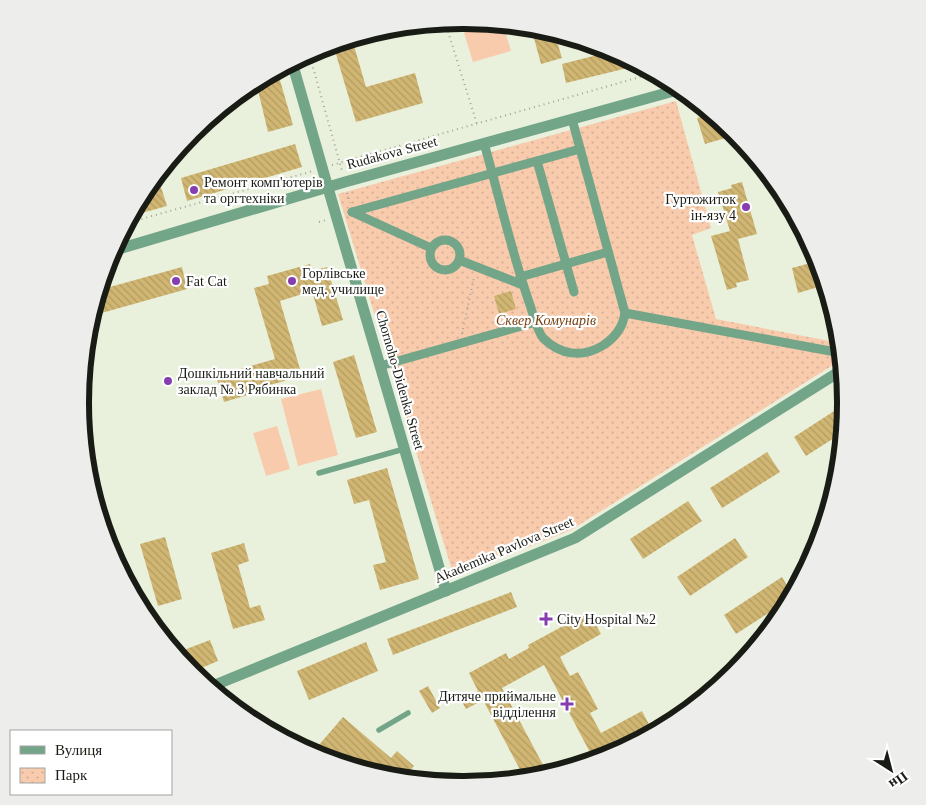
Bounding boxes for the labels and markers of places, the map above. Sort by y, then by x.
place label: Ремонт комп'ютерів та оргтехніки [204,175,323,206]
marker: Ремонт комп'ютерів та оргтехніки [188,184,200,196]
place label: Гуртожиток ін-язу 4 [665,192,736,223]
marker: Гуртожиток ін-язу 4 [740,201,752,213]
place label: Горлівське мед. училище [302,266,384,297]
place label: Fat Cat [186,274,227,289]
marker: Fat Cat [170,275,182,287]
marker: Горлівське мед. училище [286,275,298,287]
place label: Дошкільний навчальний заклад № 3 Рябинка [178,366,325,397]
marker: Дошкільний навчальний заклад № 3 Рябинка [162,375,174,387]
marker: City Hospital №2 [539,612,553,626]
place label: City Hospital №2 [557,612,656,627]
place label: Дитяче приймальне відділення [438,689,557,720]
marker: Дитяче приймальне відділення [560,697,574,711]

